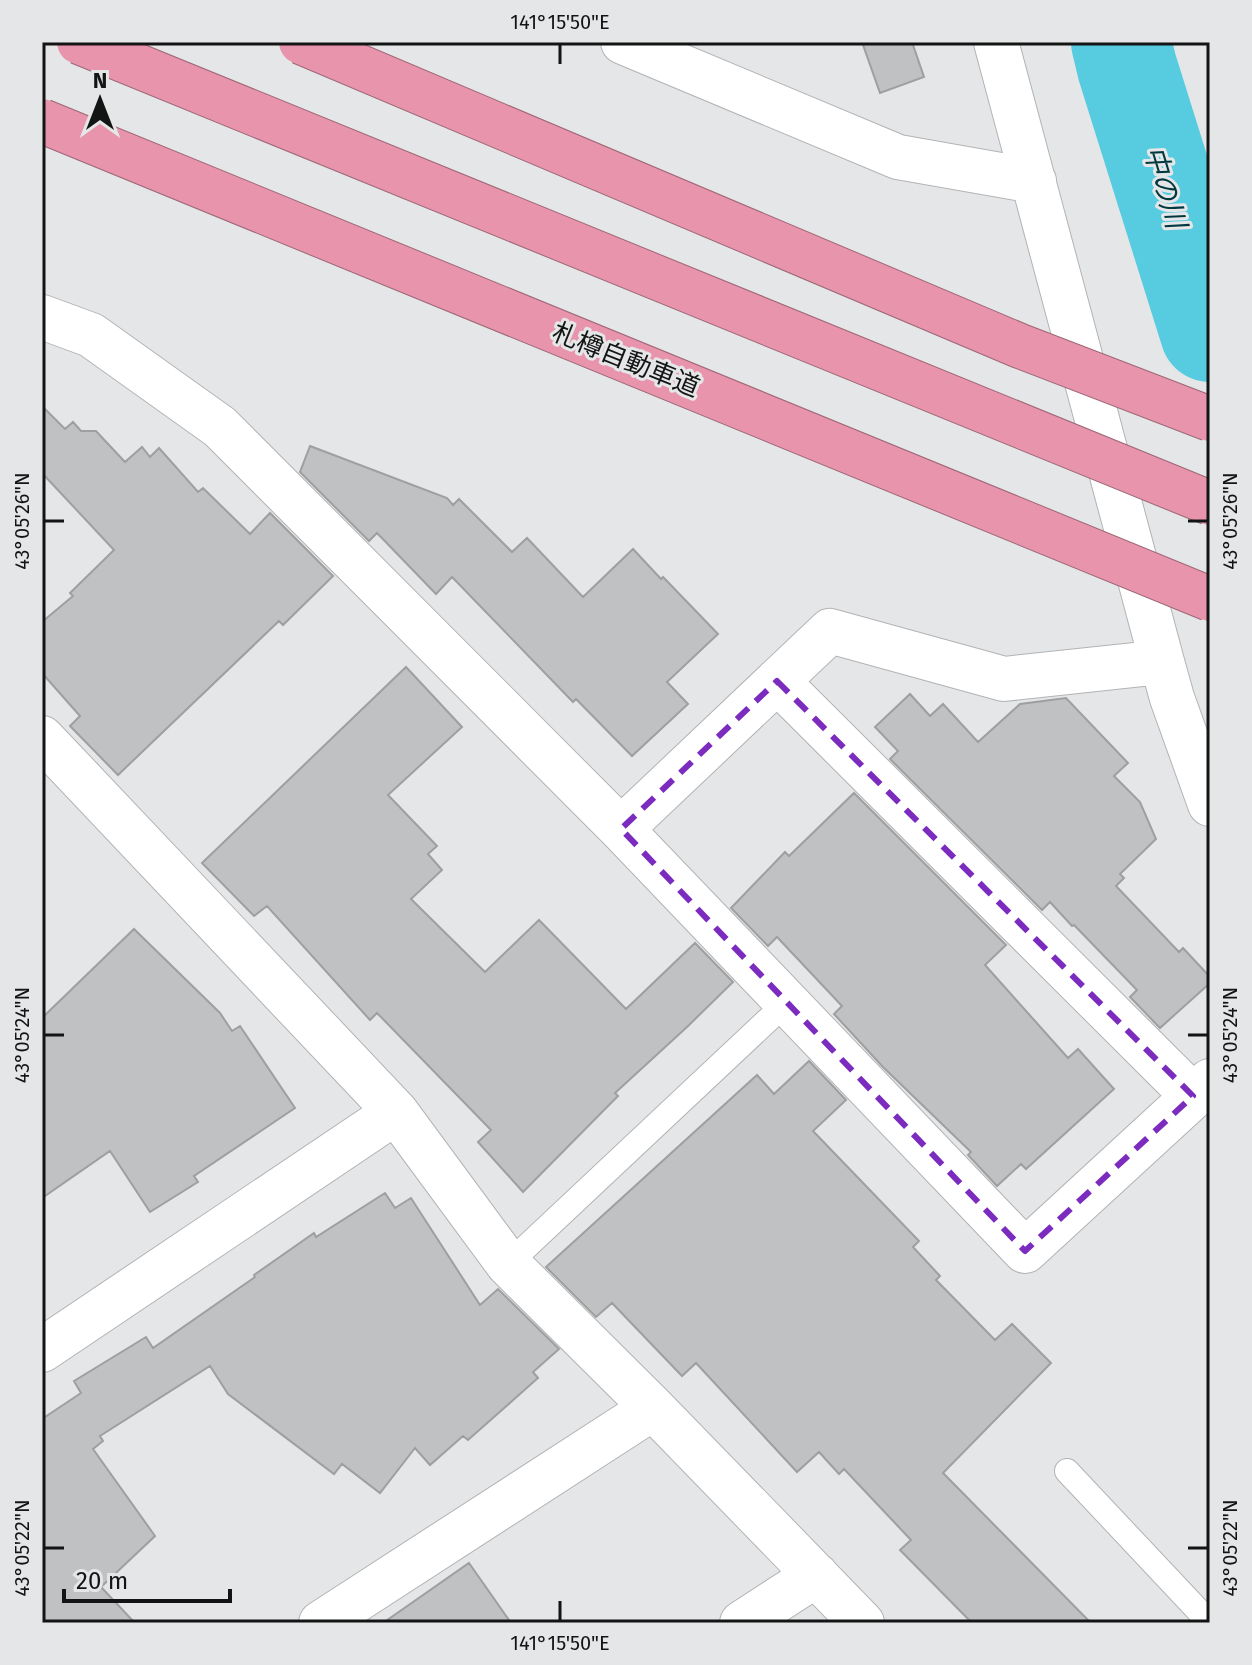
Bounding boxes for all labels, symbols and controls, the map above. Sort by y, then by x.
text: 141°15'50"E [510,10,610,34]
north arrow [60,60,140,140]
text: N [93,67,107,94]
water label: 中の川 [1137,142,1194,235]
street label: 札樽自動車道 [548,316,704,404]
text: 43°05'26"N [10,472,34,570]
text: 43°05'26"N [1218,472,1242,570]
text: 43°05'24"N [10,987,34,1083]
text: 43°05'24"N [1218,987,1242,1083]
text: 43°05'22"N [10,1499,34,1597]
text: 43°05'22"N [1218,1499,1242,1597]
scale bar [64,1553,230,1603]
text: 20 m [76,1567,128,1595]
text: 141°15'50"E [510,1631,610,1655]

